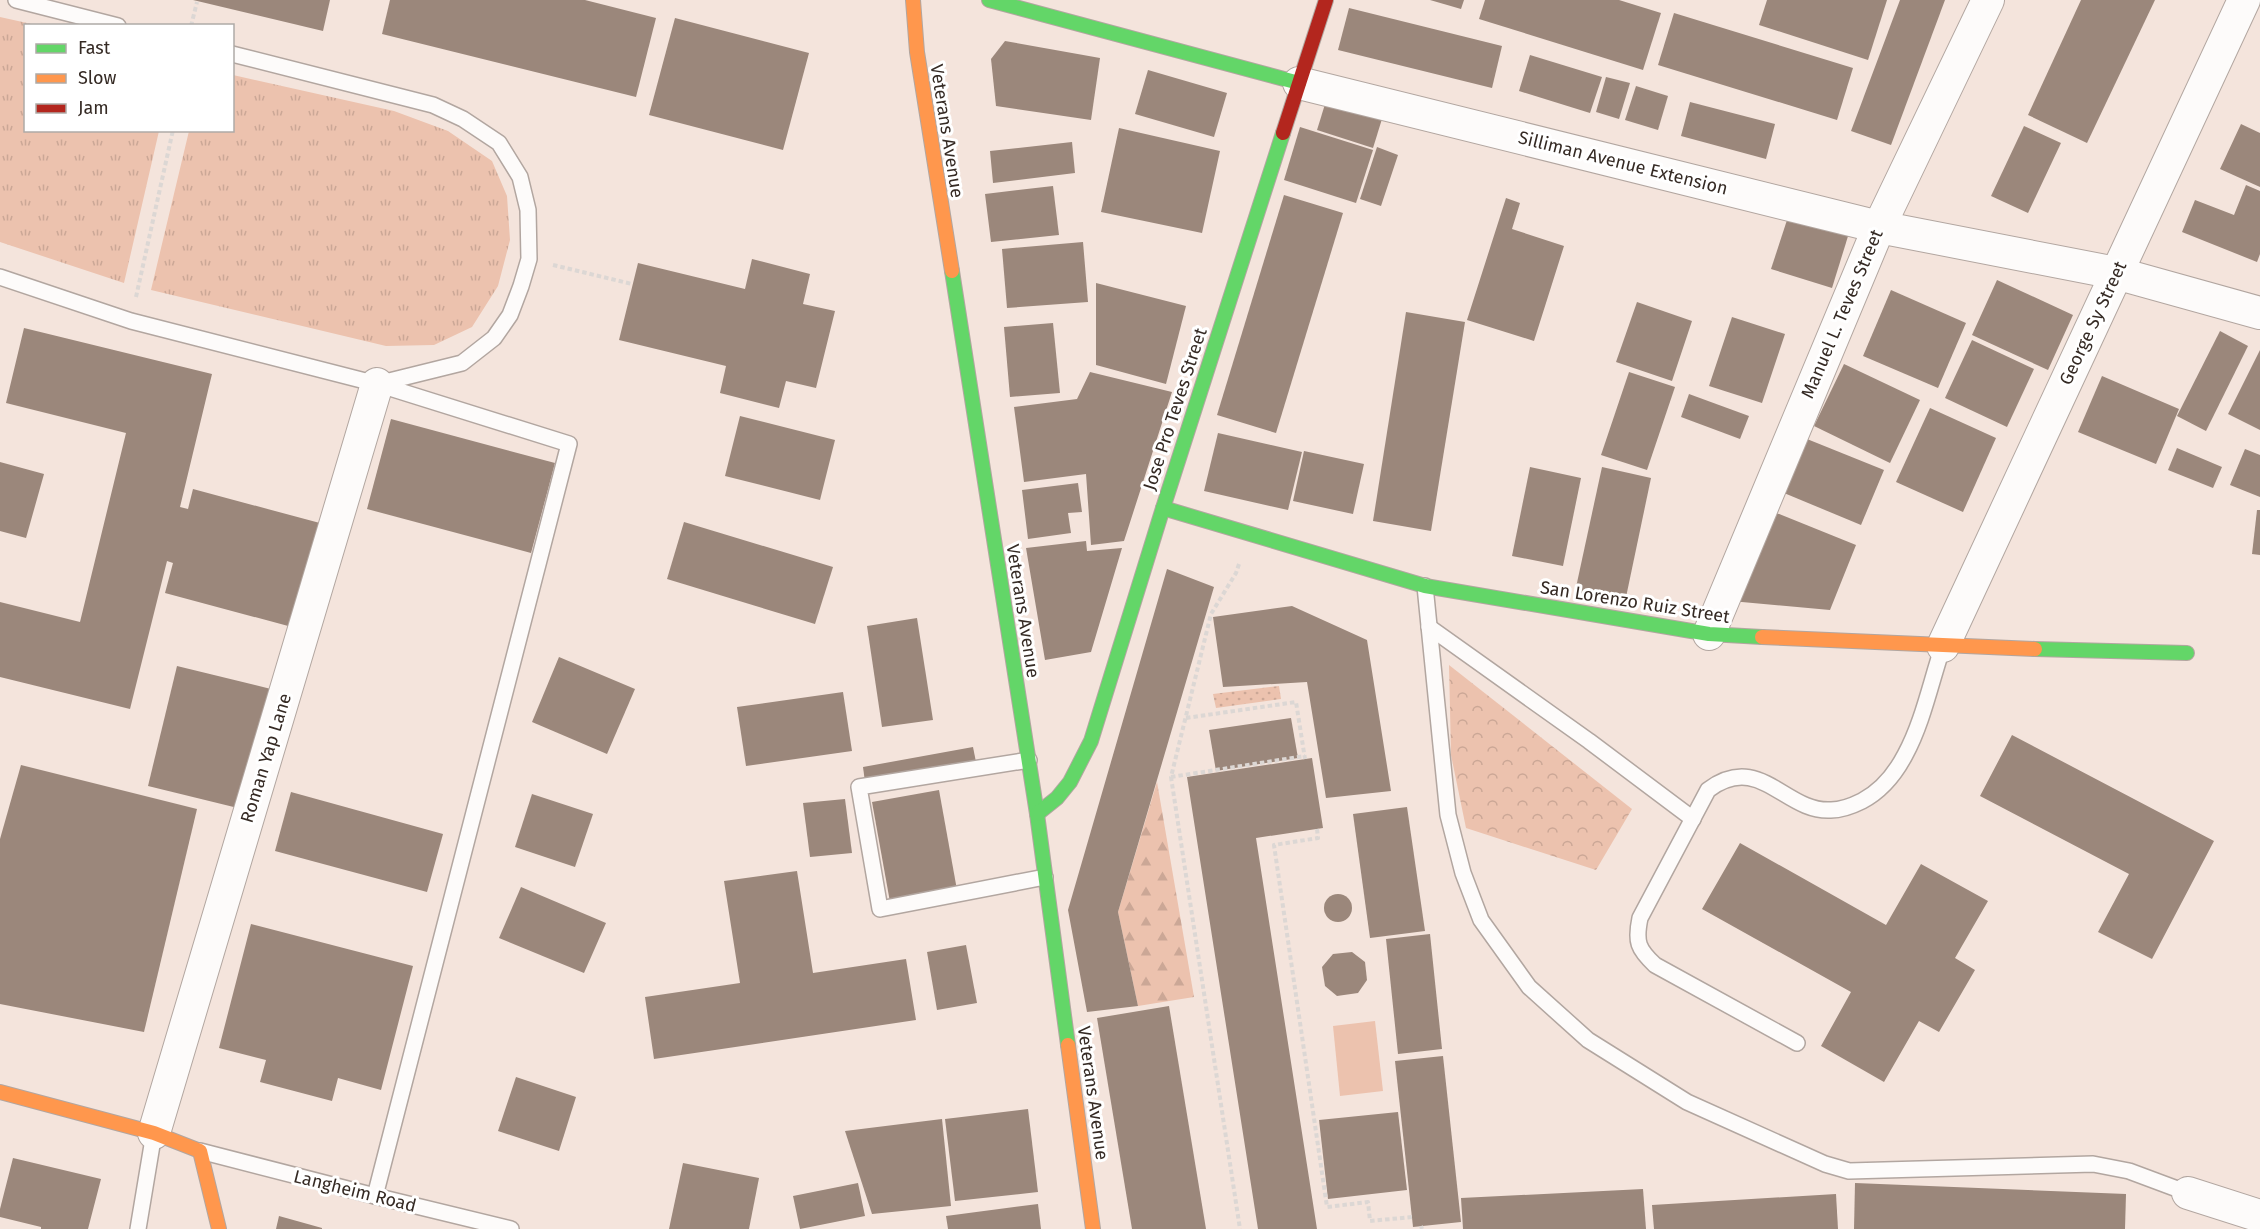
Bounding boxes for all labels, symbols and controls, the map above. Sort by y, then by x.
legend [24,24,234,132]
text: Fast [78,37,111,59]
street label: Veterans Avenue [926,63,968,199]
text: Slow [78,67,117,89]
text: Jam [78,97,109,119]
street label: Silliman Avenue Extension [1516,126,1730,200]
street label: Manuel L. Teves Street [1796,226,1888,402]
street label: George Sy Street [2055,257,2132,388]
street label: Jose Pro Teves Street [1138,325,1212,493]
street label: Veterans Avenue [1002,543,1044,679]
street label: San Lorenzo Ruiz Street [1539,576,1732,628]
street label: Roman Yap Lane [236,691,296,825]
street label: Veterans Avenue [1073,1025,1113,1161]
street label: Langheim Road [291,1165,419,1217]

